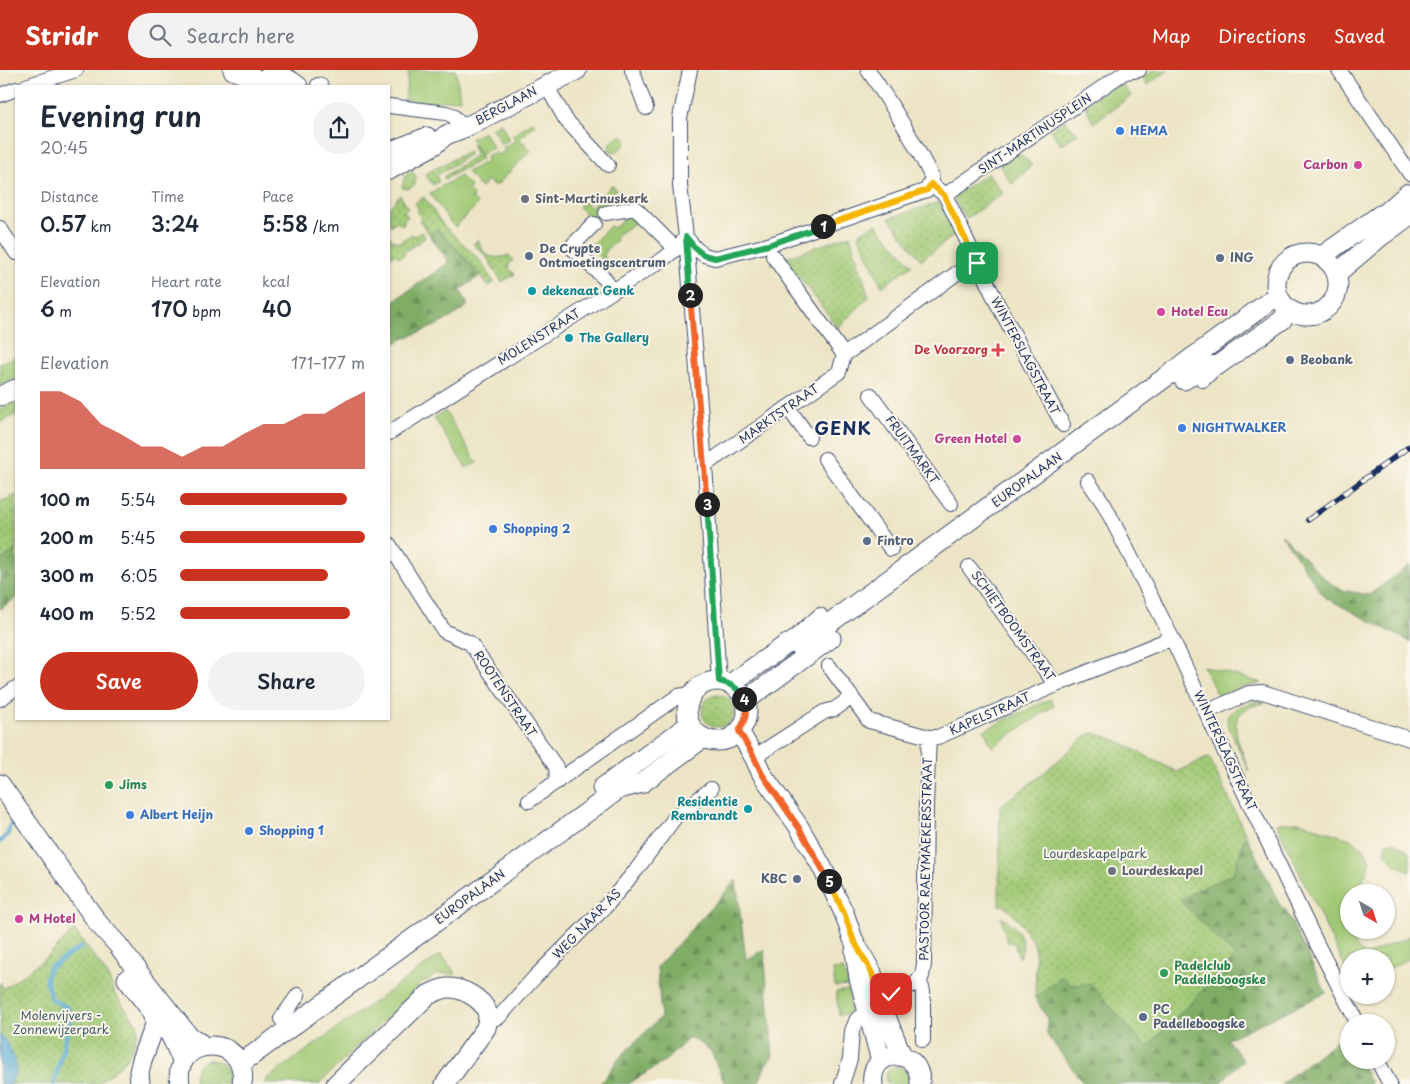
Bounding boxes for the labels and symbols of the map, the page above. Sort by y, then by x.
street label: BERGLAAN [471,81,540,129]
street label: SINT-MARTINUSPLEIN [974,88,1095,178]
place label: HEMA [1130,121,1168,139]
marker: HEMA [1114,125,1126,137]
place label: Carbon [1303,155,1348,173]
marker: Carbon [1352,159,1364,171]
place label: Sint-Martinuskerk [535,189,649,207]
marker: Sint-Martinuskerk [519,193,531,205]
pin: 1 [810,214,836,238]
place label: De Crypte Ontmoetingscentrum [539,239,666,271]
pin [956,242,998,284]
place label: ING [1230,248,1254,266]
marker: De Crypte Ontmoetingscentrum [523,250,535,262]
marker: ING [1214,252,1226,264]
place label: dekenaat Genk [542,281,634,299]
pin: 2 [678,282,702,308]
marker: dekenaat Genk [526,285,538,297]
street label: WINTERSLAGSTRAAT [987,293,1065,418]
place label: Hotel Ecu [1171,302,1228,320]
street label: MOLENSTRAAT [494,303,584,369]
marker: Hotel Ecu [1155,306,1167,318]
place label: The Gallery [579,328,649,346]
marker: The Gallery [563,332,575,344]
place label: De Voorzorg [914,340,988,358]
marker: De Voorzorg [992,344,1004,356]
place label: Beobank [1300,350,1353,368]
marker: Beobank [1284,354,1296,366]
street label: MARKTSTRAAT [735,378,823,448]
street label: FRUITMARKT [882,411,944,488]
district label: GENK [814,414,872,441]
place label: NIGHTWALKER [1192,418,1286,436]
marker: NIGHTWALKER [1176,422,1188,434]
place label: Green Hotel [934,429,1007,447]
marker: Green Hotel [1011,433,1023,445]
street label: EUROPALAAN [987,447,1065,511]
pin: 3 [694,492,720,516]
place label: Shopping 2 [503,519,571,537]
marker: Shopping 2 [487,523,499,535]
place label: Fintro [877,531,914,549]
marker: Fintro [861,535,873,547]
street label: SCHIETBOOMSTRAAT [968,566,1060,685]
street label: ROOTENSTRAAT [470,647,542,741]
pin: 4 [732,686,756,712]
street label: KAPELSTRAAT [946,687,1034,739]
street label: WINTERSLAGSTRAAT [1190,687,1262,815]
street label: PASTOOR RAEYMAEKERSSTRAAT [914,756,936,961]
place label: Jims [119,775,147,793]
marker: Jims [103,779,115,791]
place label: Residentie Rembrandt [671,792,738,824]
marker: Residentie Rembrandt [742,803,754,815]
place label: Albert Heijn [140,805,213,823]
marker: Albert Heijn [124,809,136,821]
place label: Shopping 1 [259,821,324,839]
marker: Shopping 1 [243,825,255,837]
park label: Lourdeskapelpark [1043,844,1147,862]
place label: Lourdeskapel [1122,861,1203,879]
street label: EUROPALAAN [430,864,508,928]
marker: Lourdeskapel [1106,865,1118,877]
pin: 5 [816,868,842,894]
place label: KBC [761,869,787,887]
marker: KBC [791,873,803,885]
street label: WEG NAAR AS [548,884,625,963]
north arrow [1340,884,1395,939]
place label: M Hotel [29,909,75,927]
marker: M Hotel [13,913,25,925]
place label: Padelclub Padelleboogske [1174,956,1266,988]
marker: Padelclub Padelleboogske [1158,967,1170,979]
pin [870,973,912,1015]
place label: PC Padelleboogske [1153,1000,1245,1032]
park label: Molenvijvers - Zonnewijzerpark [13,1006,109,1038]
marker: PC Padelleboogske [1137,1011,1149,1023]

